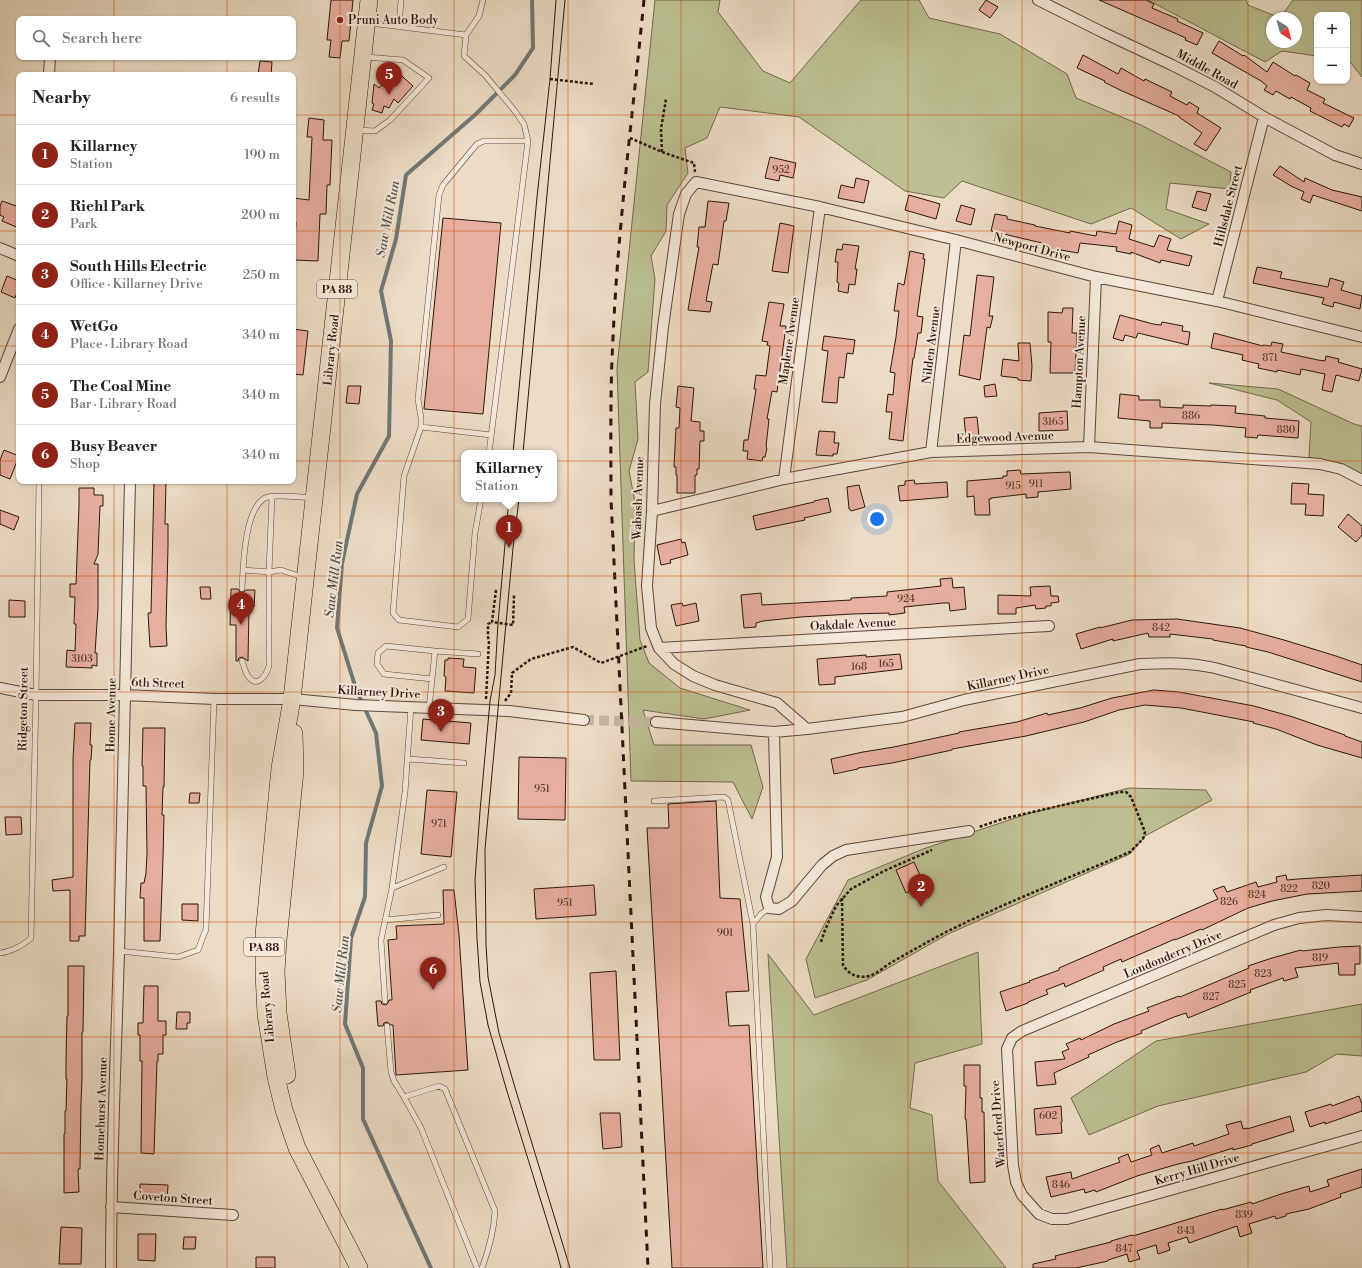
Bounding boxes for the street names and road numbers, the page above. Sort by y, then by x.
street label: Middle Road [1173,46,1240,93]
street label: Hillsdale Street [1211,163,1246,248]
street label: Newport Drive [992,230,1072,265]
road number: PA 88 [317,280,357,298]
street label: Maplene Avenue [776,296,803,386]
street label: Nilden Avenue [919,305,944,385]
street label: Library Road [320,313,343,386]
street label: Hampton Avenue [1070,315,1089,409]
street label: Edgewood Avenue [956,428,1054,447]
street label: Wabash Avenue [630,456,647,541]
street label: Oakdale Avenue [810,615,896,634]
street label: Killarney Drive [966,662,1050,694]
street label: Ridgeton Street [15,666,32,751]
street label: 6th Street [131,675,186,692]
street label: Home Avenue [103,677,120,753]
street label: Killarney Drive [337,683,421,702]
street label: Londonderry Drive [1122,927,1225,982]
road number: PA 88 [244,938,284,956]
street label: Library Road [257,970,278,1043]
street label: Homehurst Avenue [92,1057,111,1161]
street label: Waterford Drive [988,1080,1009,1169]
street label: Kerry Hill Drive [1153,1150,1241,1189]
street label: Coveton Street [133,1188,214,1209]

